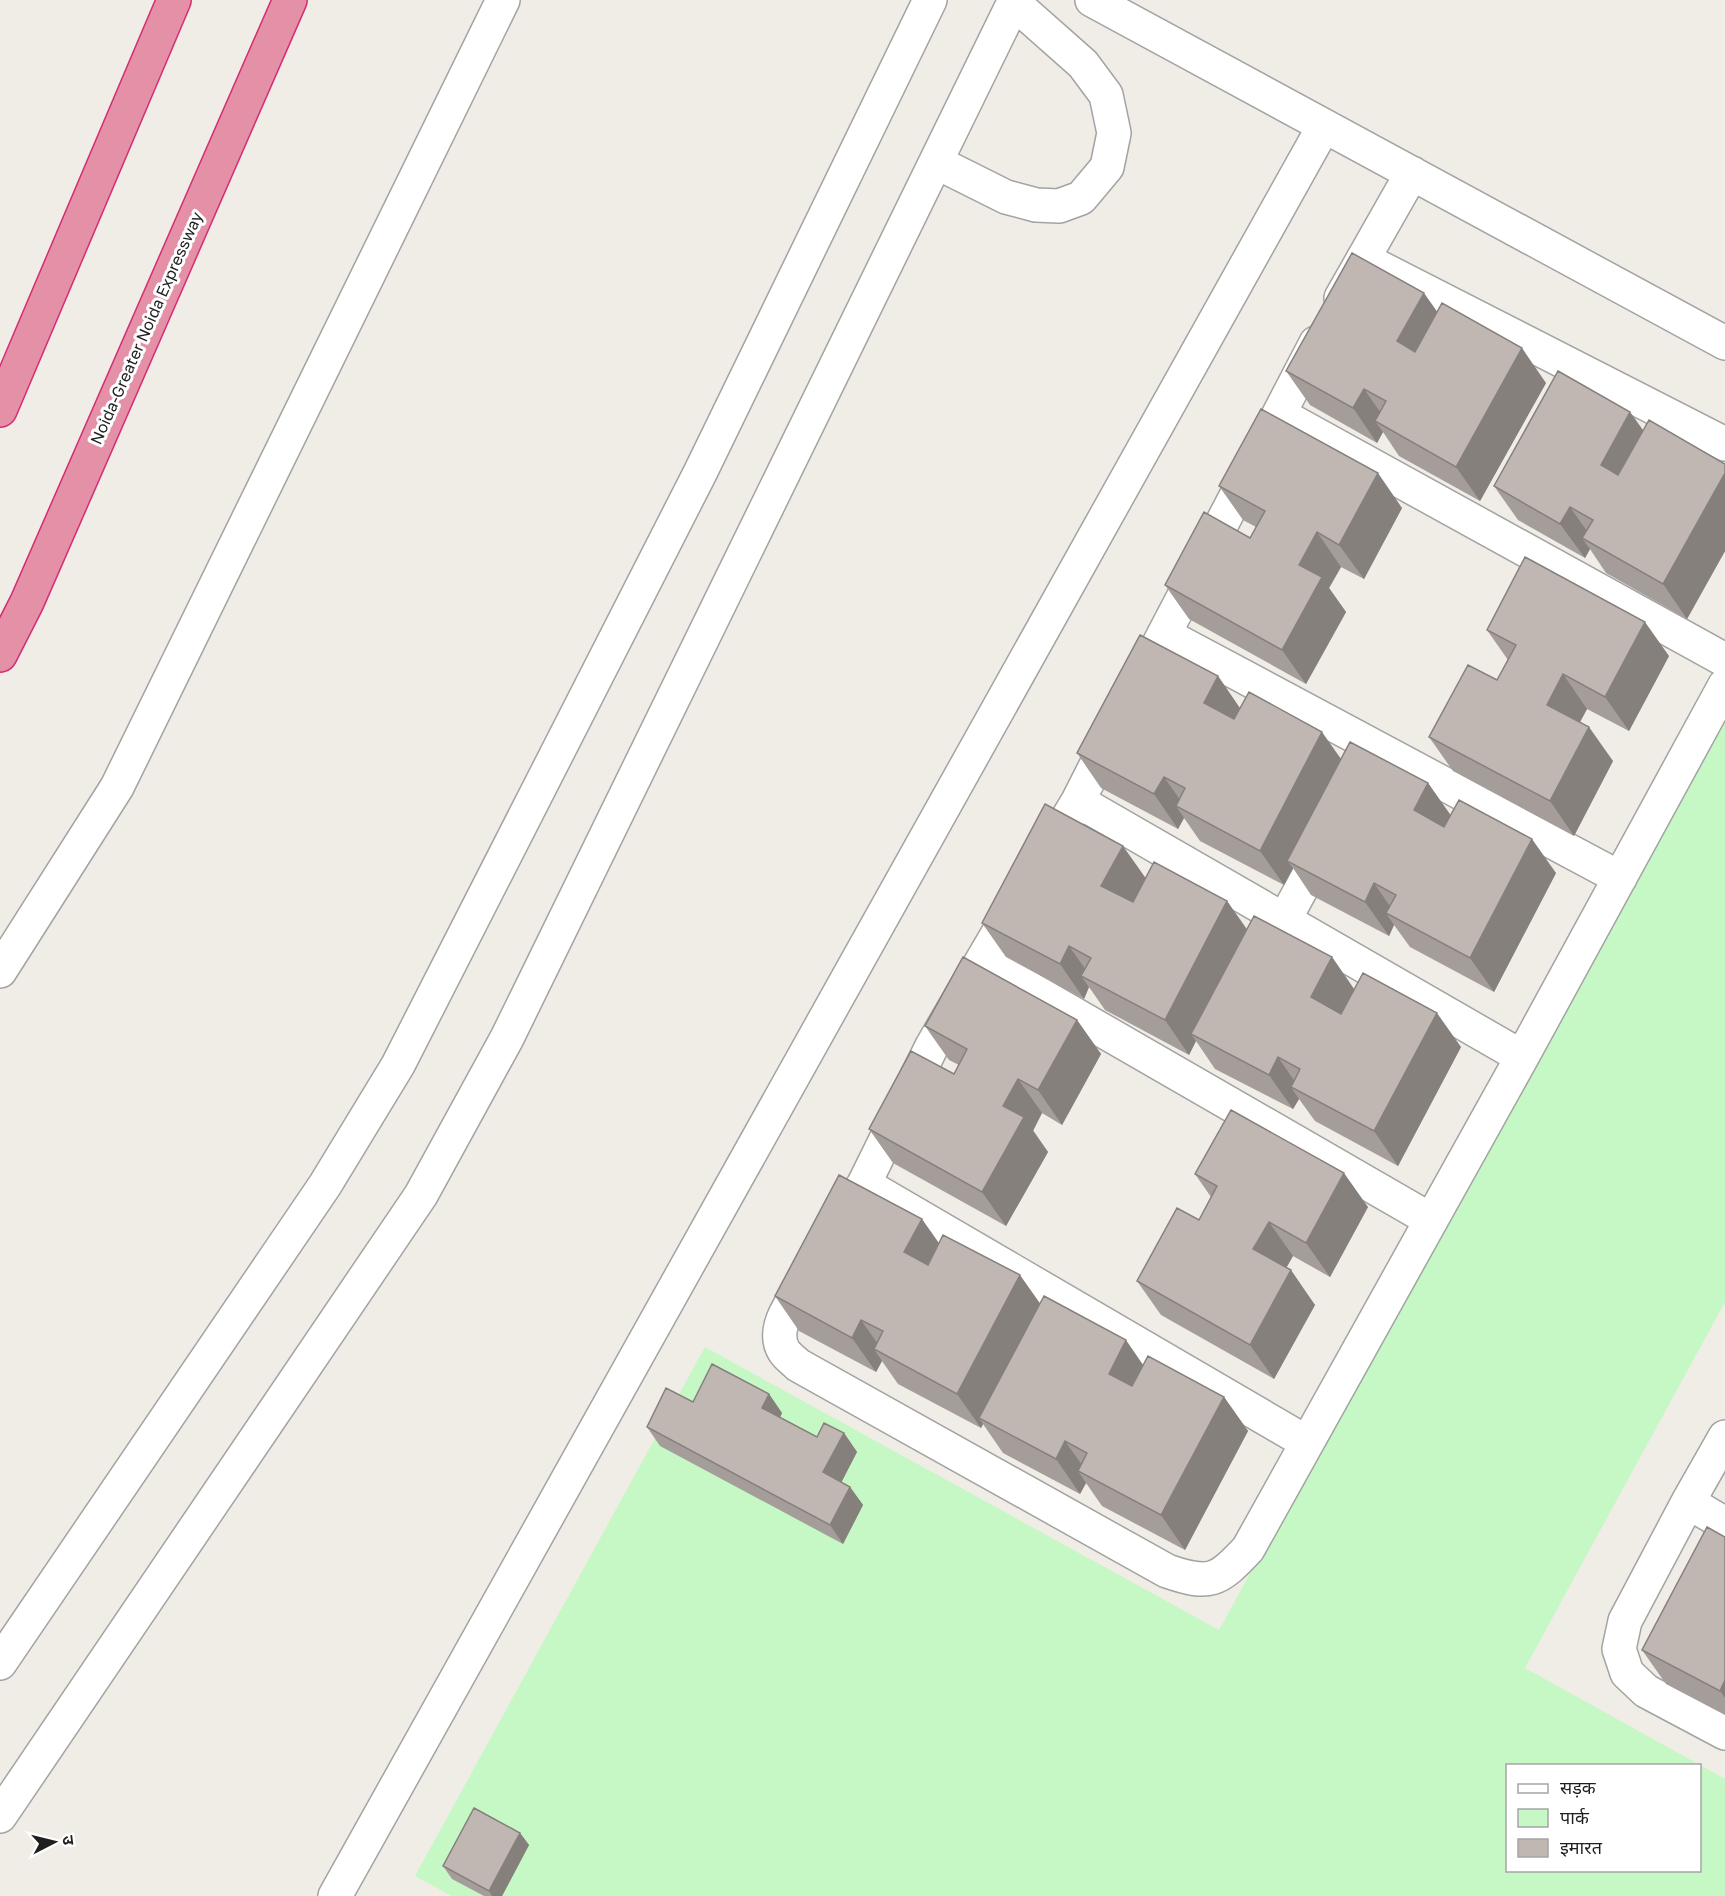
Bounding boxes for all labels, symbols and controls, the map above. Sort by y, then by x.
street label: Noida-Greater Noida Expressway [86,209,206,447]
legend [1506,1764,1701,1872]
text: सड़क [1560,1776,1597,1798]
text: पार्क [1560,1806,1590,1828]
north arrow [24,1812,84,1872]
text: उ [58,1834,79,1847]
text: इमारत [1560,1836,1603,1858]

